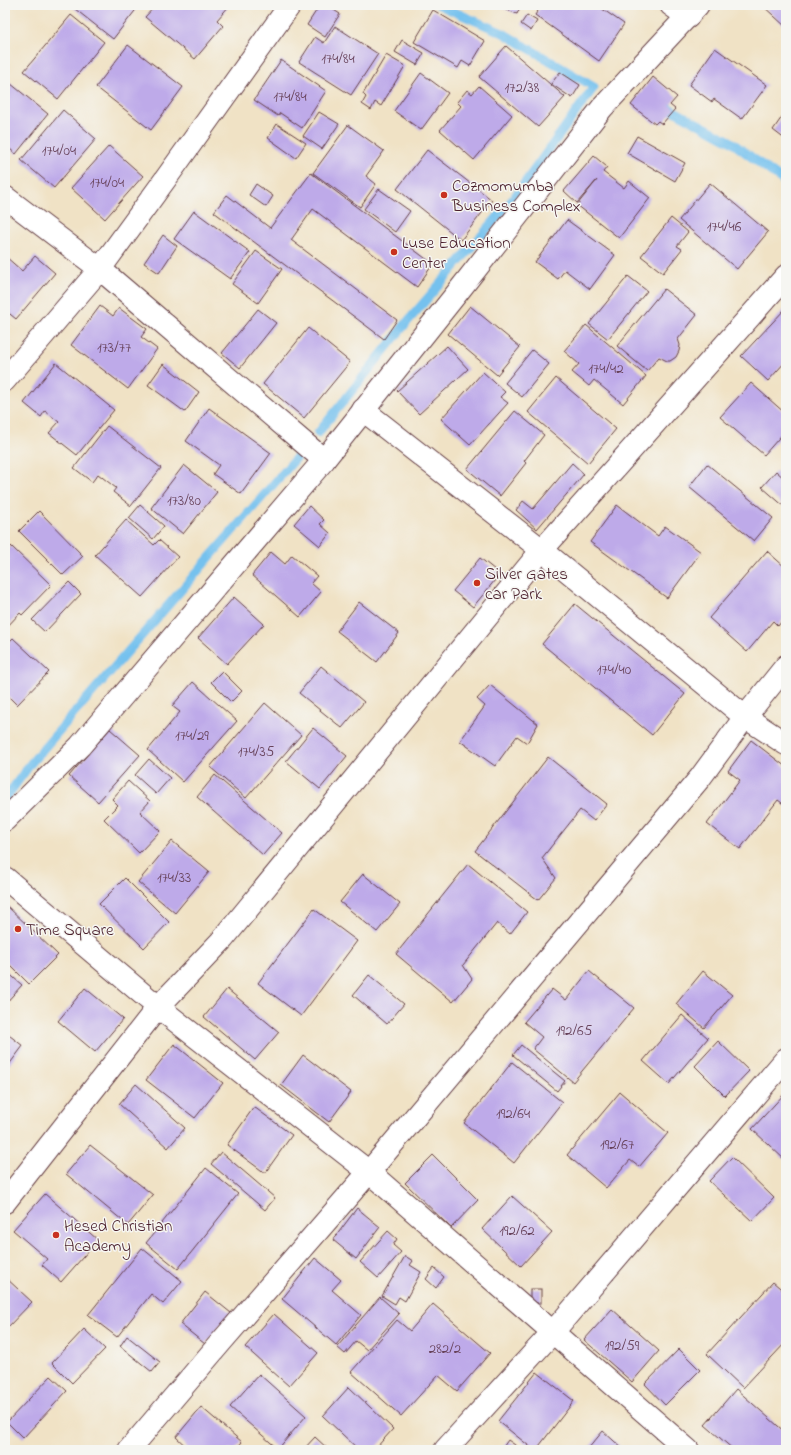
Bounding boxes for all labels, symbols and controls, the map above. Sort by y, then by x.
house number: 174/84 [321,48,355,70]
house number: 172/38 [505,77,540,99]
house number: 174/84 [273,86,307,108]
house number: 174/04 [42,140,76,162]
house number: 174/04 [90,172,124,194]
place label: Cozmomumba Business Complex [451,174,581,219]
marker: Cozmomumba Business Complex [439,190,449,200]
house number: 174/46 [707,216,742,238]
place label: Luse Education Center [402,231,511,276]
marker: Luse Education Center [389,247,399,257]
house number: 173/77 [97,337,131,359]
house number: 174/42 [588,358,624,380]
house number: 173/80 [167,490,201,512]
place label: Silver Gates car Park [485,562,568,607]
marker: Silver Gates car Park [472,578,482,588]
house number: 174/40 [597,659,632,681]
house number: 174/29 [175,725,209,747]
house number: 174/35 [238,741,275,763]
house number: 174/33 [157,867,191,889]
place label: Time Square [26,918,114,943]
marker: Time Square [13,924,23,934]
house number: 192/65 [556,1020,593,1042]
house number: 192/64 [496,1103,530,1125]
house number: 192/67 [600,1134,634,1156]
place label: Hesed Christian Academy [64,1214,172,1260]
house number: 192/62 [499,1220,535,1242]
marker: Hesed Christian Academy [51,1230,61,1240]
house number: 192/59 [605,1335,640,1357]
house number: 282/2 [429,1338,462,1360]

